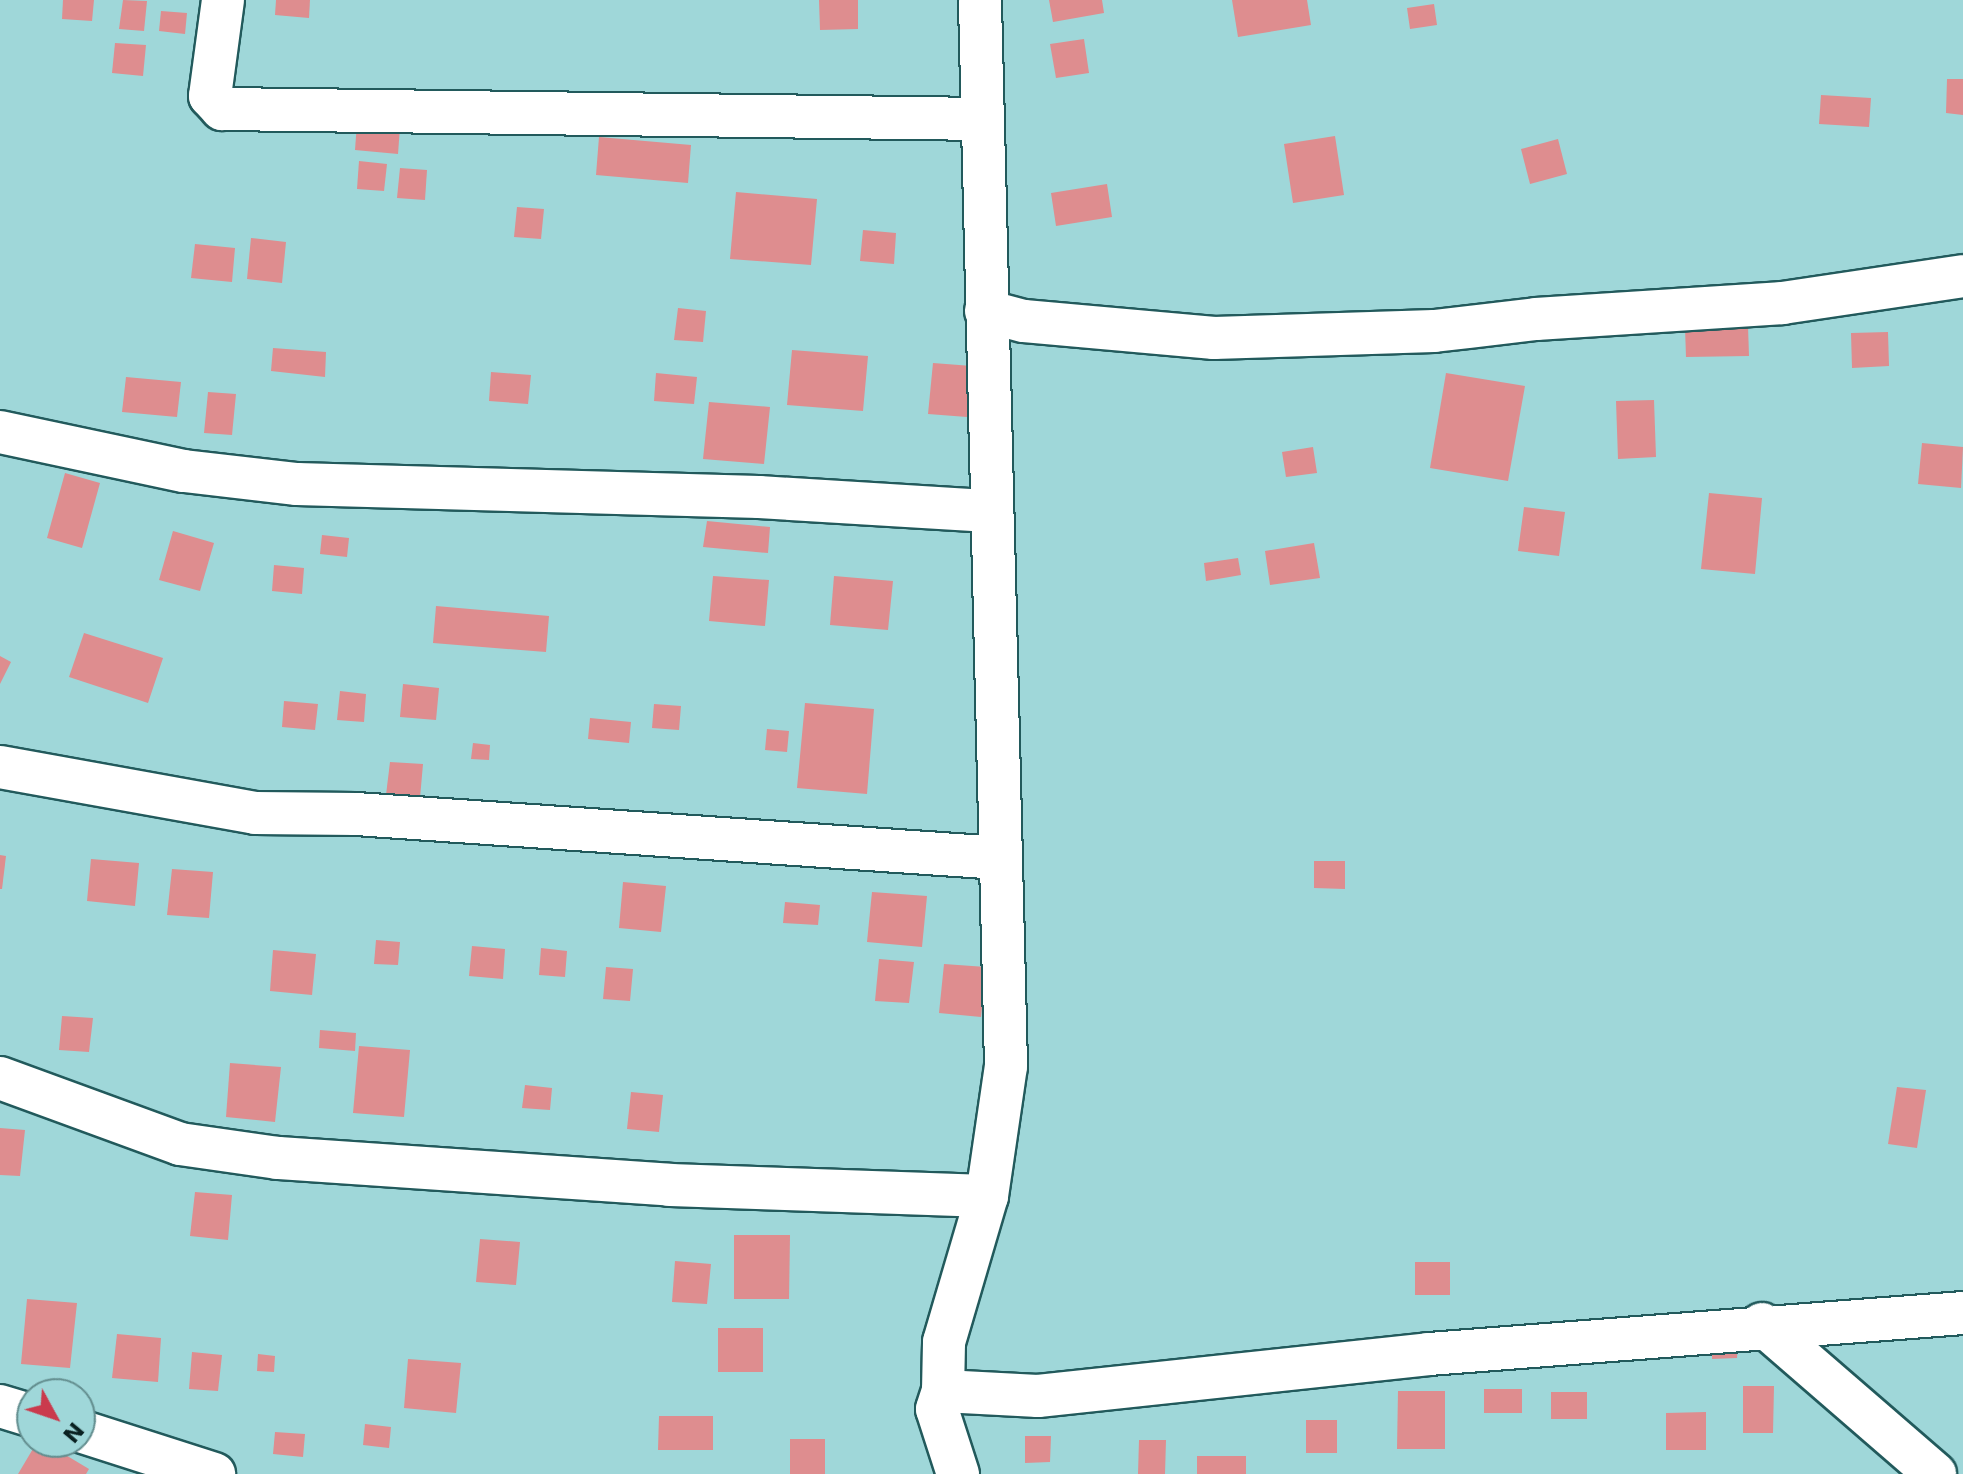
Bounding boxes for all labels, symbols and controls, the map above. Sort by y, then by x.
north arrow [16,1378,96,1458]
text: N [58,1417,89,1448]

